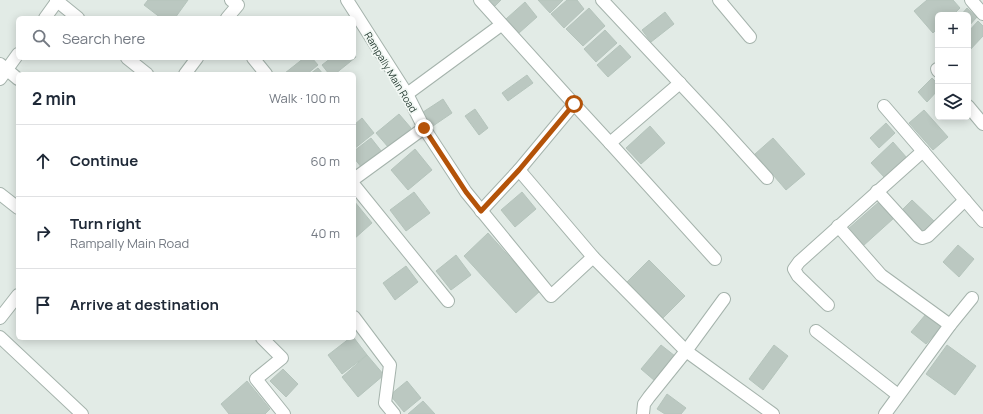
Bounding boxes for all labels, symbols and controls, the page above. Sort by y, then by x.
map controls [935,12,971,120]
button: + [935,12,971,48]
search box [16,16,356,60]
icon: search [30,27,52,49]
text: Search here [62,28,145,49]
street label: Rampally Main Road [361,29,421,115]
button: − [935,48,971,84]
button: layers [935,84,971,120]
text: 2 min [32,87,76,110]
text: Walk · 100 m [269,89,340,107]
route start [565,95,583,113]
route end [415,119,433,137]
icon: ahead [32,150,54,172]
text: Continue [70,150,138,171]
text: 60 m [310,152,340,170]
text: Turn right [70,213,141,234]
icon: right [32,222,54,244]
text: 40 m [311,224,340,242]
text: Rampally Main Road [70,234,189,252]
icon: arrive [32,294,54,316]
text: Arrive at destination [70,294,219,315]

